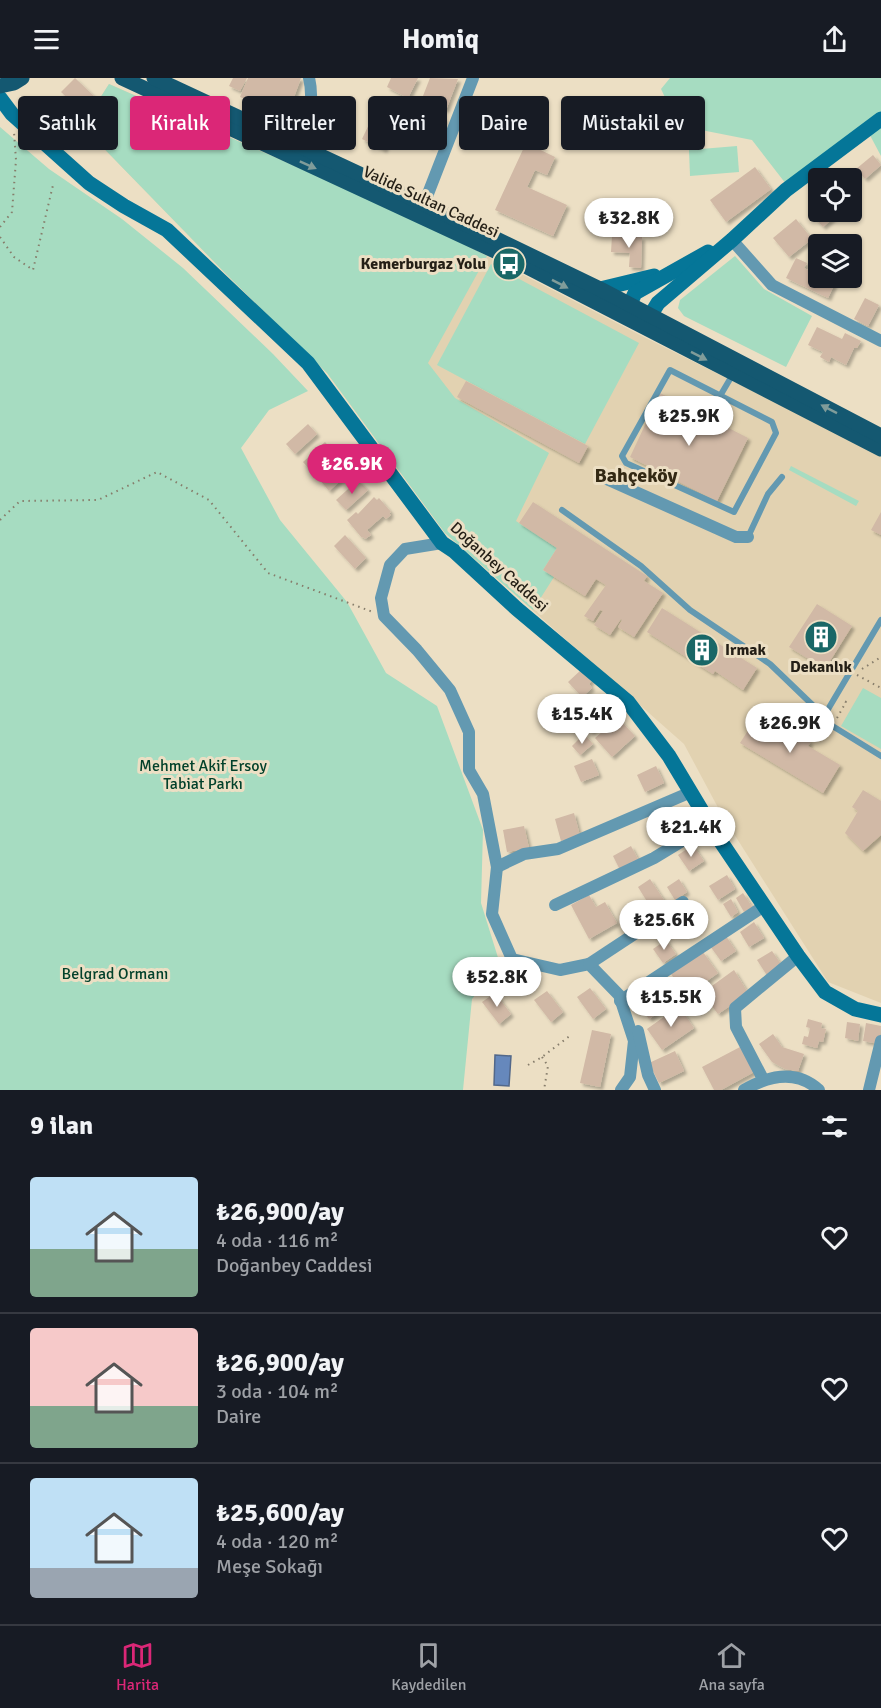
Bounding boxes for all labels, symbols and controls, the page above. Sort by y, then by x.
icon: menu [30,23,63,56]
text: Homiq [402,23,479,56]
icon: share [818,23,851,56]
chip: Satılık [18,96,118,150]
chip: Kiralık [130,96,230,150]
chip: Filtreler [242,96,356,150]
chip: Yeni [368,96,447,150]
chip: Daire [459,96,549,150]
chip: Müstakil ev [561,96,705,150]
one-way arrow [299,161,316,170]
street label: Valide Sultan Caddesi [360,162,502,242]
map controls [808,168,862,288]
button: locate [808,168,862,222]
pin: ₺32.8K [580,198,678,249]
text: ₺32.8K [598,205,660,230]
button: layers [808,234,862,288]
bus stop icon: Kemerburgaz Yolu [491,246,527,282]
place label: Kemerburgaz Yolu [361,254,486,274]
one-way arrow [552,279,569,288]
one-way arrow [690,351,707,360]
pin: ₺25.9K [640,396,738,447]
text: ₺25.9K [658,403,720,428]
one-way arrow [820,404,838,414]
pin: ₺26.9K [303,444,401,495]
text: ₺26.9K [321,451,383,476]
district label: Bahçeköy [594,463,678,488]
street label: Doğanbey Caddesi [446,518,552,616]
building icon: Dekanlık [803,619,839,655]
building icon: Irmak [684,632,720,668]
place label: Irmak [725,640,767,660]
place label: Dekanlık [790,657,853,677]
pin: ₺15.4K [533,694,631,745]
text: ₺15.4K [551,701,613,726]
pin: ₺26.9K [741,703,839,754]
text: ₺26.9K [759,710,821,735]
park label: Mehmet Akif Ersoy Tabiat Parkı [139,756,267,794]
pin: ₺21.4K [642,807,740,858]
text: ₺21.4K [660,814,722,839]
pin: ₺25.6K [615,900,713,951]
text: ₺25.6K [633,907,695,932]
pin: ₺52.8K [448,957,546,1008]
park label: Belgrad Ormanı [62,964,168,984]
text: ₺52.8K [466,964,528,989]
pin: ₺15.5K [622,977,720,1028]
text: ₺15.5K [640,984,702,1009]
text: 9 ilan [30,1110,93,1142]
icon: filters [818,1110,851,1143]
text: ₺26,900/ay [216,1196,344,1228]
icon: home [78,1201,150,1273]
icon: heart [818,1221,851,1254]
text: 4 oda · 116 m² [216,1228,338,1253]
text: Doğanbey Caddesi [216,1253,372,1278]
text: ₺26,900/ay [216,1347,344,1379]
icon: home [78,1352,150,1424]
icon: heart [818,1372,851,1405]
text: 3 oda · 104 m² [216,1379,338,1404]
text: Daire [216,1404,261,1429]
text: ₺25,600/ay [216,1497,344,1529]
icon: home [78,1502,150,1574]
icon: heart [818,1522,851,1555]
text: 4 oda · 120 m² [216,1529,338,1554]
text: Meşe Sokağı [216,1554,323,1579]
tab: Harita [116,1639,159,1695]
tab: Kaydedilen [391,1639,467,1695]
tab: Ana sayfa [699,1639,765,1695]

